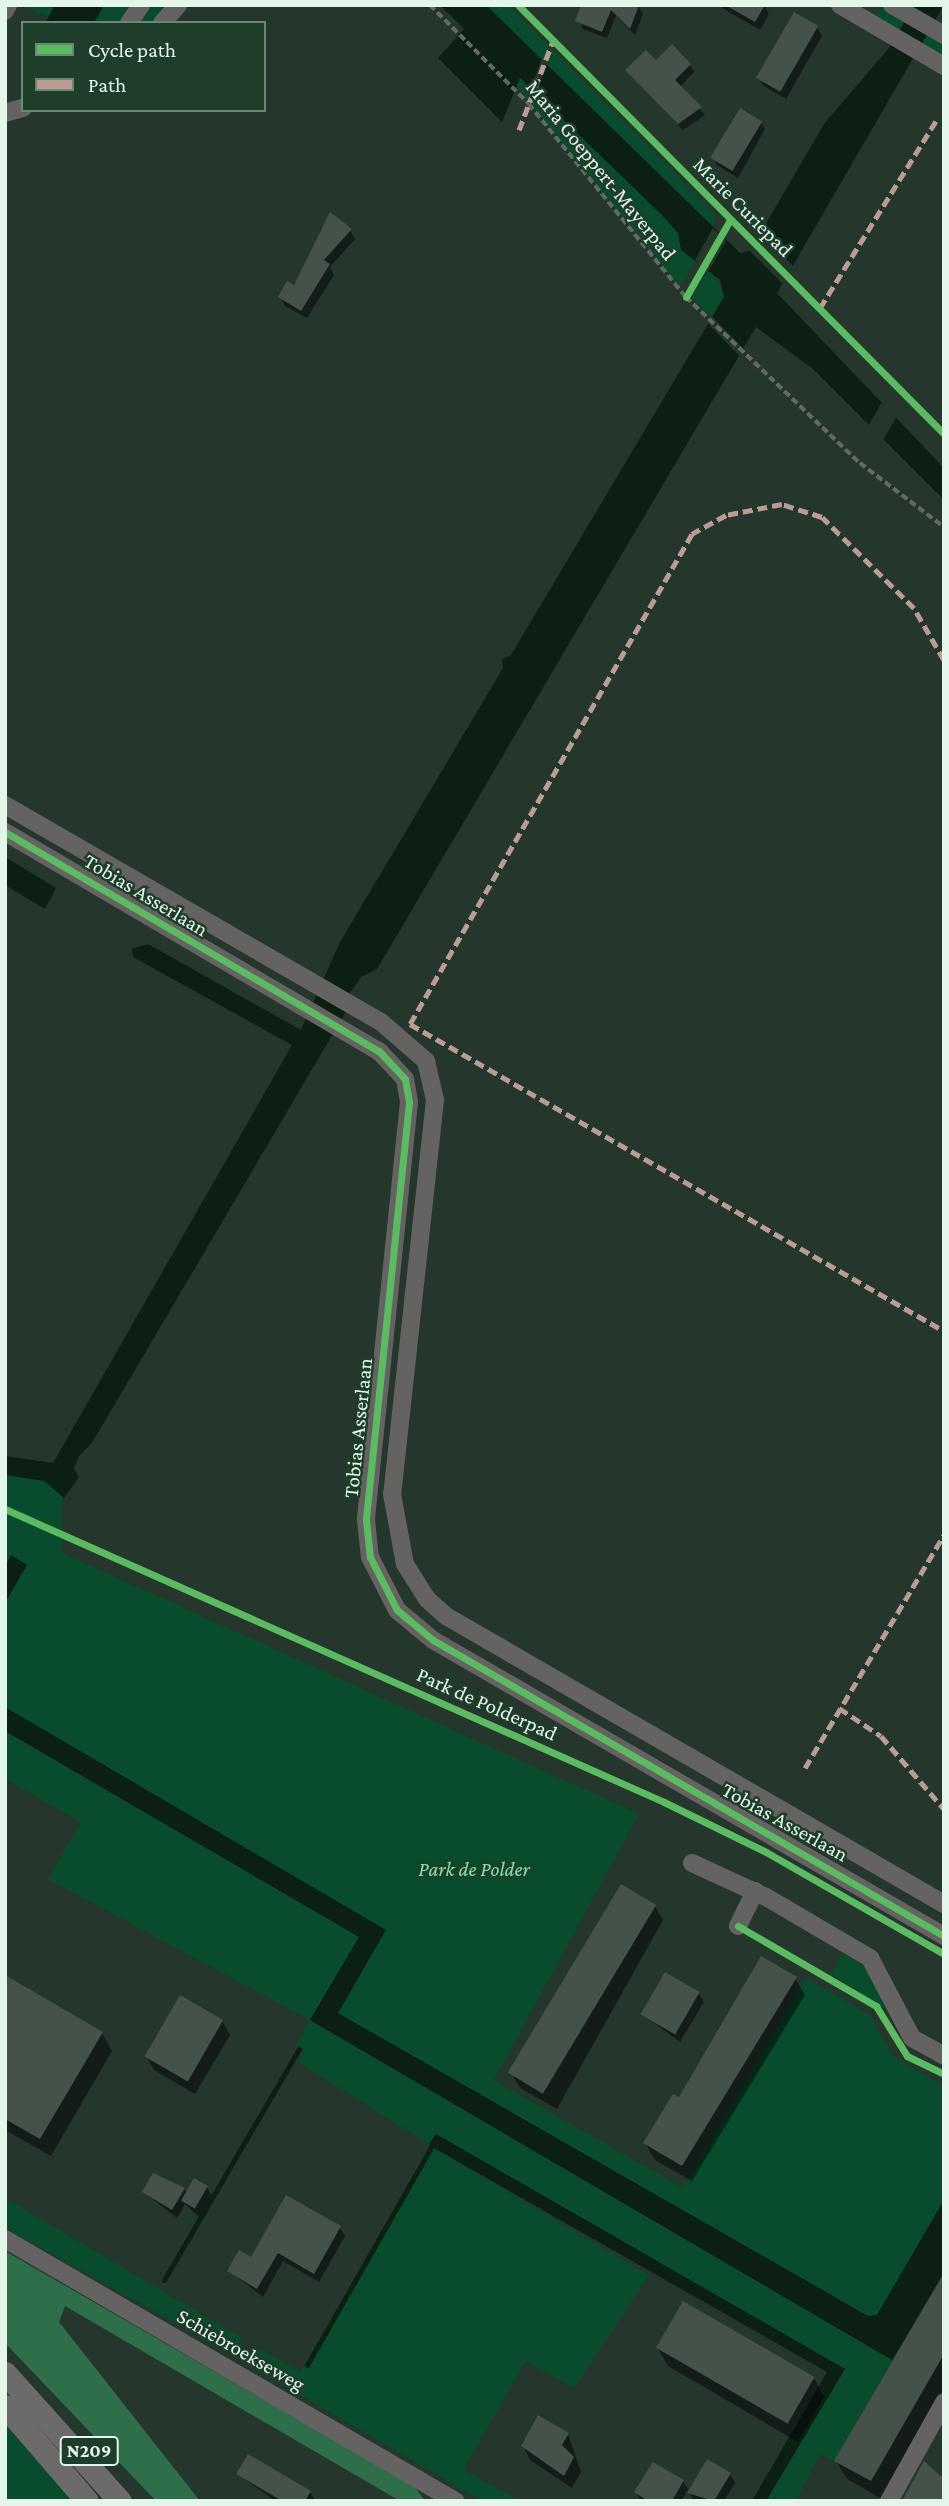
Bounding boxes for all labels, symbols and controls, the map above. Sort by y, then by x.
legend [21,21,266,112]
text: Cycle path [88,38,176,62]
text: Path [88,73,126,97]
street label: Maria Goeppert-Mayerpad [520,75,682,265]
street label: Marie Curiepad [688,152,798,262]
street label: Tobias Asserlaan [79,848,213,942]
street label: Tobias Asserlaan [338,1357,378,1499]
street label: Park de Polderpad [413,1662,561,1746]
street label: Tobias Asserlaan [717,1777,853,1867]
park label: Park de Polder [418,1856,530,1882]
street label: Schiebroekseweg [172,2303,310,2397]
road number: N209 [59,2436,119,2466]

